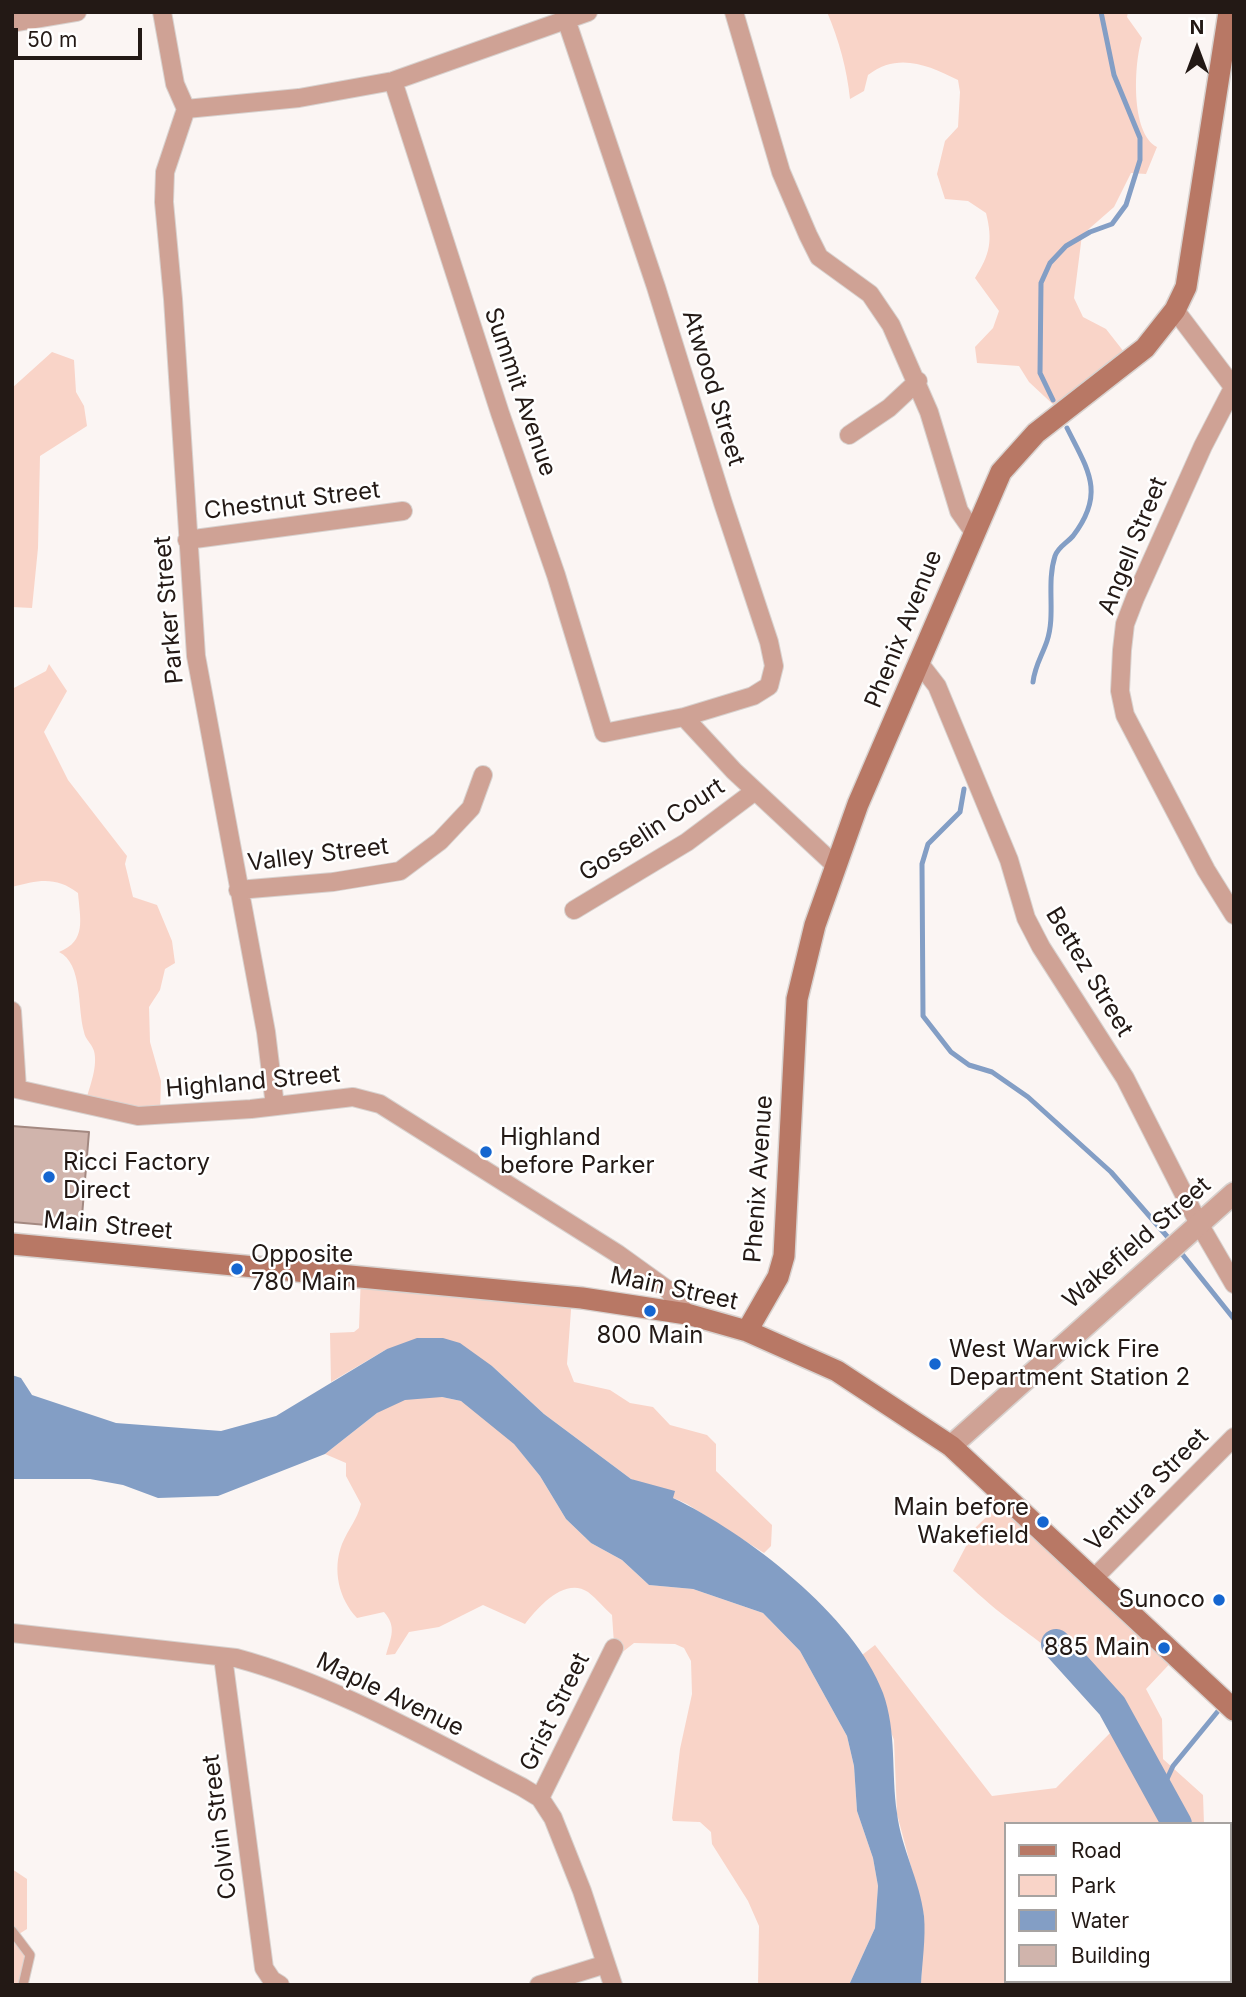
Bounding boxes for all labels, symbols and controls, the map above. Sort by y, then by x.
scale bar [18,14,145,58]
north arrow [1162,14,1232,84]
text: N [1190,16,1204,39]
text: 50 m [27,27,77,52]
street label: Summit Avenue [478,304,562,480]
street label: Atwood Street [676,307,750,469]
street label: Angell Street [1092,473,1174,619]
street label: Chestnut Street [202,476,382,526]
street label: Parker Street [148,535,190,685]
street label: Phenix Avenue [859,546,949,712]
street label: Gosselin Court [574,772,730,888]
street label: Valley Street [246,832,390,878]
street label: Bettez Street [1039,902,1139,1042]
street label: Highland Street [164,1060,342,1104]
street label: Phenix Avenue [739,1094,779,1264]
place label: Highland before Parker [500,1124,655,1180]
marker: Highland before Parker [478,1144,494,1160]
place label: Ricci Factory Direct [63,1149,210,1205]
marker: Ricci Factory Direct [41,1169,57,1185]
street label: Wakefield Street [1057,1171,1217,1315]
street label: Main Street [42,1206,174,1246]
place label: Opposite 780 Main [251,1241,356,1297]
marker: Opposite 780 Main [229,1261,245,1277]
street label: Main Street [608,1261,740,1317]
marker: 800 Main [642,1303,658,1319]
place label: 800 Main [596,1322,704,1350]
place label: West Warwick Fire Department Station 2 [949,1336,1190,1392]
marker: West Warwick Fire Department Station 2 [927,1356,943,1372]
street label: Ventura Street [1079,1422,1215,1558]
place label: Main before Wakefield [893,1494,1029,1550]
marker: Main before Wakefield [1035,1514,1051,1530]
place label: Sunoco [1119,1586,1205,1614]
marker: Sunoco [1211,1592,1227,1608]
place label: 885 Main [1044,1634,1150,1662]
marker: 885 Main [1156,1640,1172,1656]
street label: Maple Avenue [311,1647,469,1743]
street label: Grist Street [514,1648,596,1776]
street label: Colvin Street [197,1753,243,1901]
legend [1004,1822,1232,1983]
text: Road [1071,1838,1122,1863]
text: Park [1071,1873,1116,1898]
text: Water [1071,1908,1129,1933]
text: Building [1071,1943,1151,1968]

